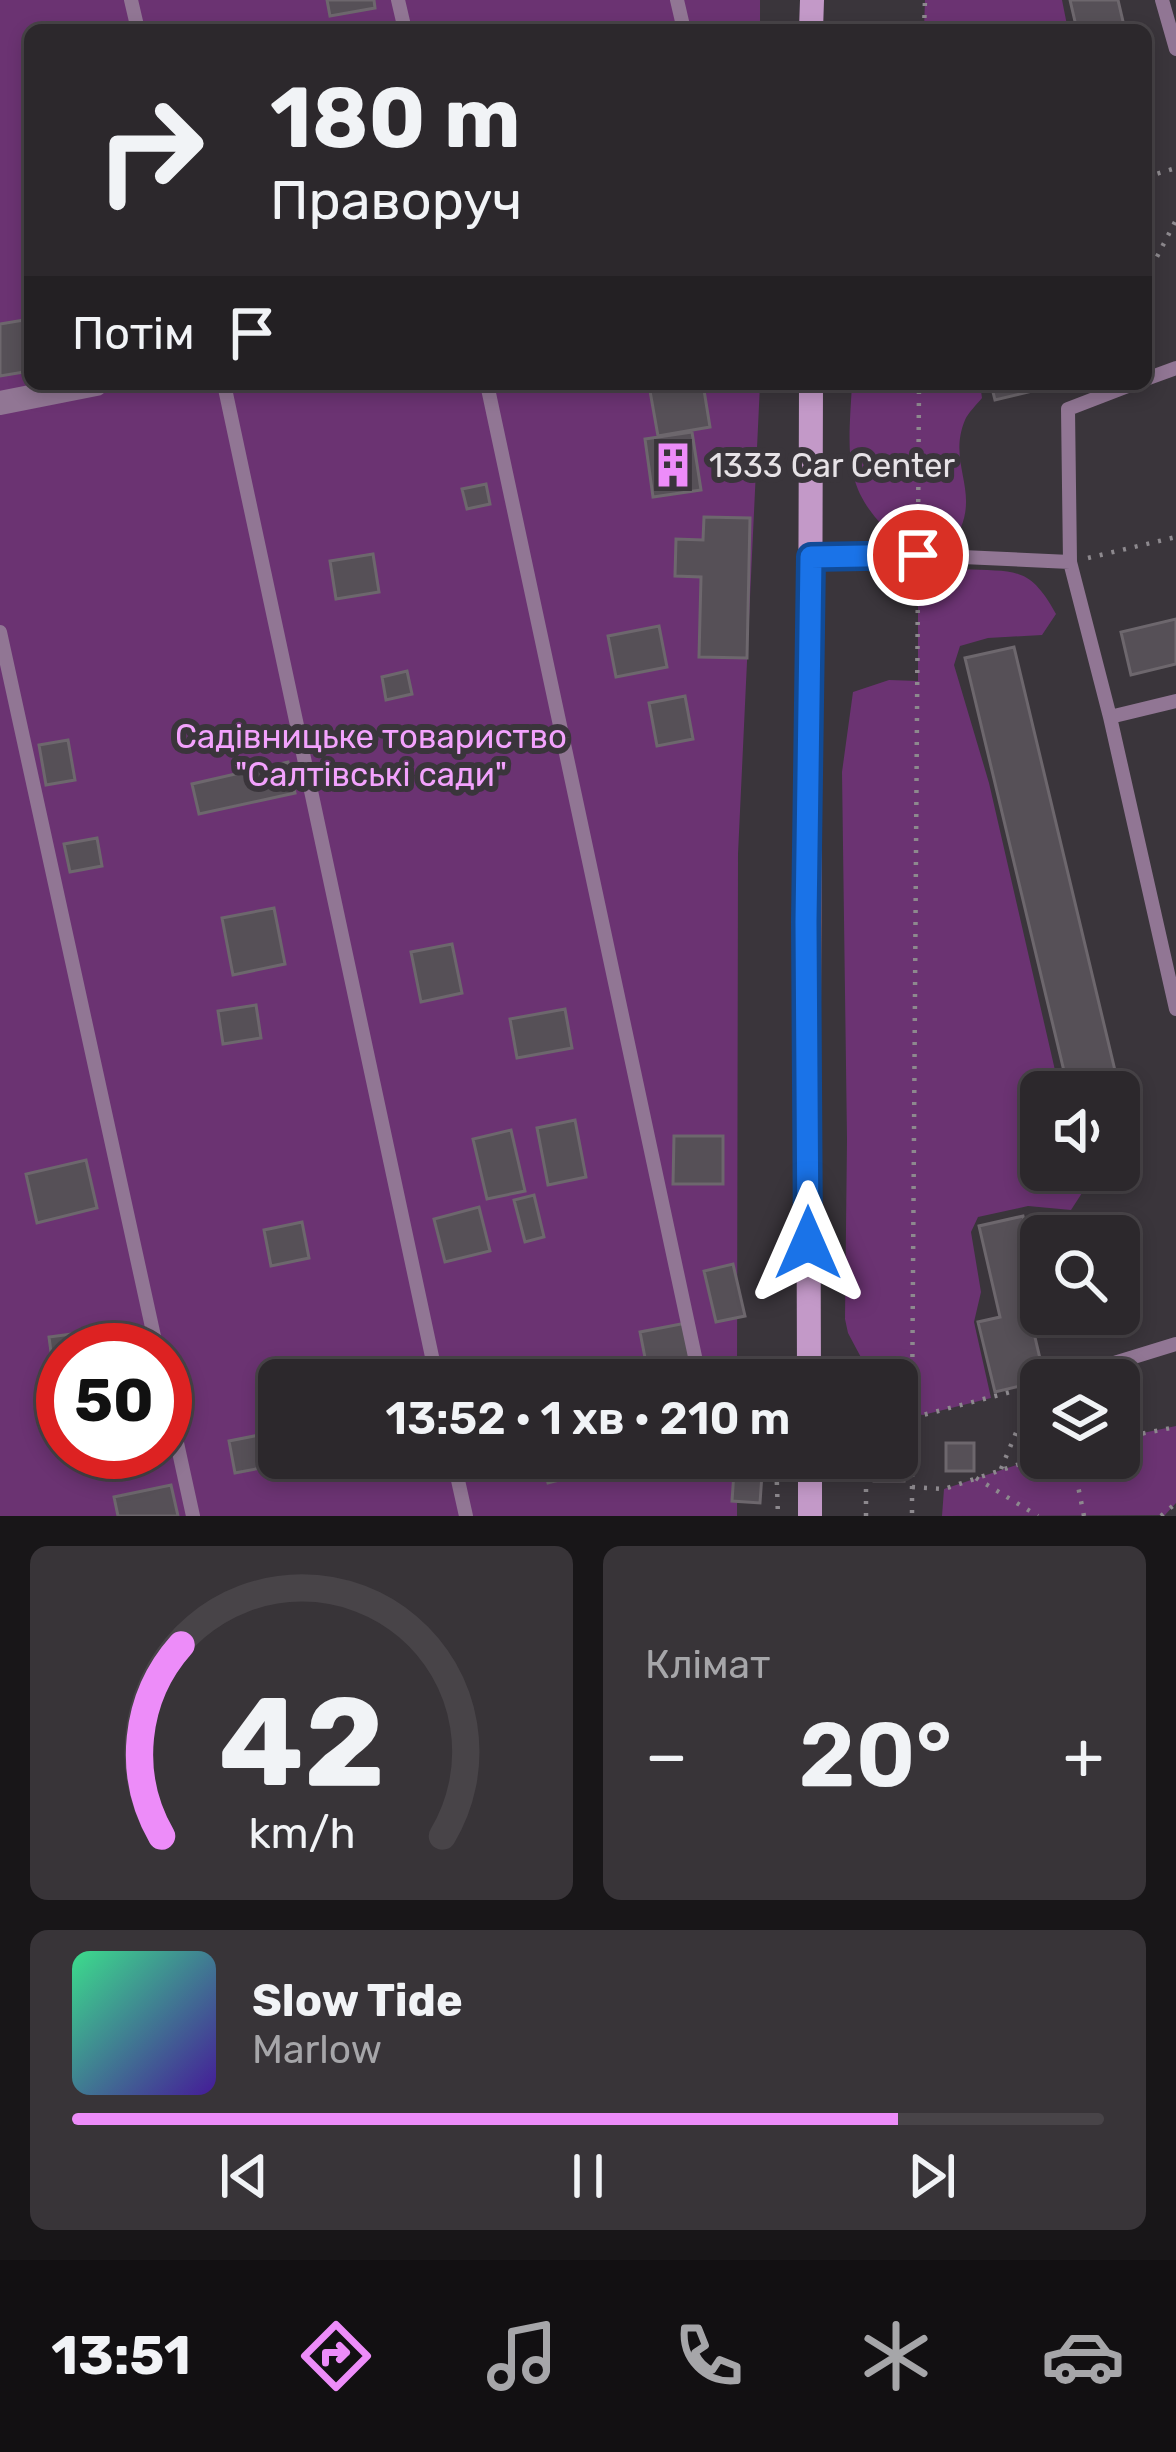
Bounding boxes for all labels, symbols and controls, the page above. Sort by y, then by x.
text: 180 m [270,68,521,168]
icon: right [72,72,228,228]
text: Праворуч [270,169,522,233]
icon: arrive [219,300,285,366]
text: Потім [72,307,195,360]
building icon: 1333 Car Center [648,440,698,490]
place label: 1333 Car Center [709,446,955,485]
pin [867,504,969,606]
icon: arrive [885,522,951,588]
park label: Садівницьке товариство "Салтівські сади" [175,717,567,794]
map controls [1020,1071,1140,1479]
button: sound [1020,1071,1140,1191]
position arrow [745,1180,871,1306]
button: search [1020,1215,1140,1335]
speed limit sign: 50 [36,1323,192,1479]
button: layers [1020,1359,1140,1479]
text: 13:52 · 1 хв · 210 m [386,1392,790,1445]
text: Клімат [645,1642,770,1688]
text: 42 [218,1668,385,1816]
text: 20° [799,1702,952,1809]
text: − [645,1716,688,1795]
text: + [1063,1716,1104,1795]
text: km/h [248,1808,355,1859]
text: Slow Tide [252,1974,463,2027]
text: Marlow [252,2027,382,2073]
icon: previous [211,2143,277,2209]
icon: pause [555,2143,621,2209]
icon: next [899,2143,965,2209]
icon: directions [294,2314,378,2398]
icon: music [480,2314,564,2398]
icon: phone [667,2314,751,2398]
icon: climate [854,2314,938,2398]
icon: car [1041,2314,1125,2398]
text: 13:51 [51,2324,191,2388]

